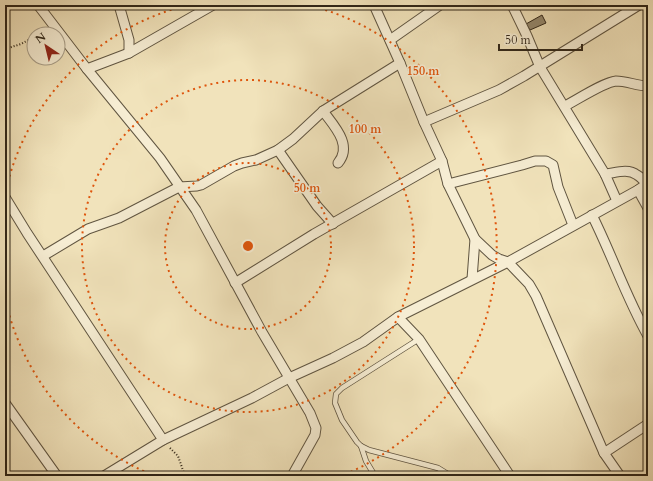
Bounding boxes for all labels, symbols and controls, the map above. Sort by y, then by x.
north arrow [26,26,66,66]
scale bar [499,26,582,52]
text: N [32,29,49,47]
text: 50 m [505,32,532,48]
text: 150 m [407,63,440,79]
text: 100 m [349,121,382,137]
text: 50 m [294,180,321,196]
centre of rings [241,239,255,253]

